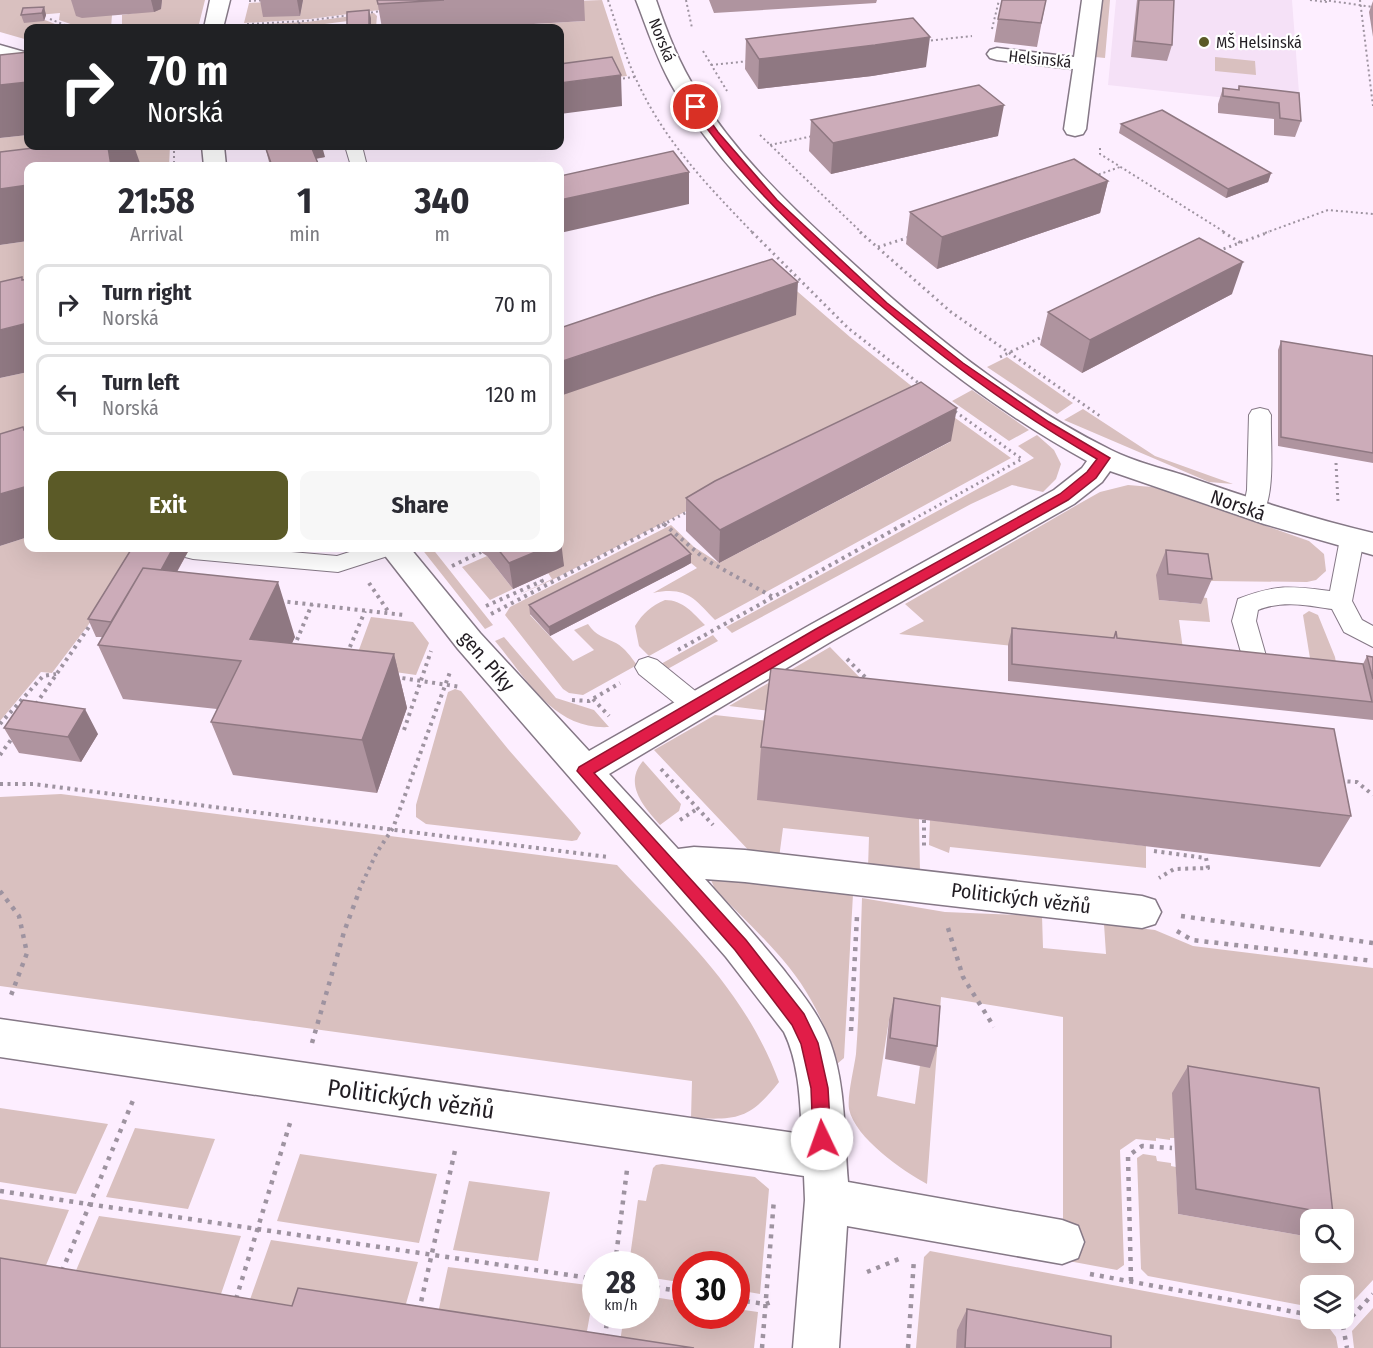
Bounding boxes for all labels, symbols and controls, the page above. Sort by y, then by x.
street label: Norská [645,15,679,65]
place label: MŠ Helsinská [1216,32,1302,52]
marker: MŠ Helsinská [1197,35,1211,49]
text: 70 m [147,46,228,96]
street label: Helsinská [1008,46,1072,72]
icon: right [48,48,126,126]
pin [670,81,721,132]
icon: arrive [679,90,712,123]
text: Norská [147,97,224,129]
text: 21:58 [118,179,195,223]
text: 1 [297,179,312,223]
text: 340 [415,179,470,223]
text: Arrival [130,222,183,246]
text: min [289,222,320,246]
text: m [434,222,450,246]
text: Turn right [102,279,191,306]
icon: right [51,288,84,321]
text: 70 m [495,291,537,318]
text: Norská [102,306,159,330]
text: Turn left [102,369,180,396]
icon: left [51,378,84,411]
text: 120 m [485,381,537,408]
text: Norská [102,396,159,420]
button: Exit [48,471,288,540]
button: Share [300,471,540,540]
street label: Norská [1207,484,1269,526]
street label: gen. Píky [454,626,520,696]
street label: Politických vězňů [950,878,1092,918]
street label: Politických vězňů [326,1073,496,1125]
position arrow [790,1107,854,1171]
map controls [1300,1209,1354,1329]
button: search [1300,1209,1354,1263]
speed limit sign: 30 [672,1251,750,1329]
text: 28 [606,1265,636,1301]
button: layers [1300,1275,1354,1329]
text: km/h [604,1296,638,1314]

